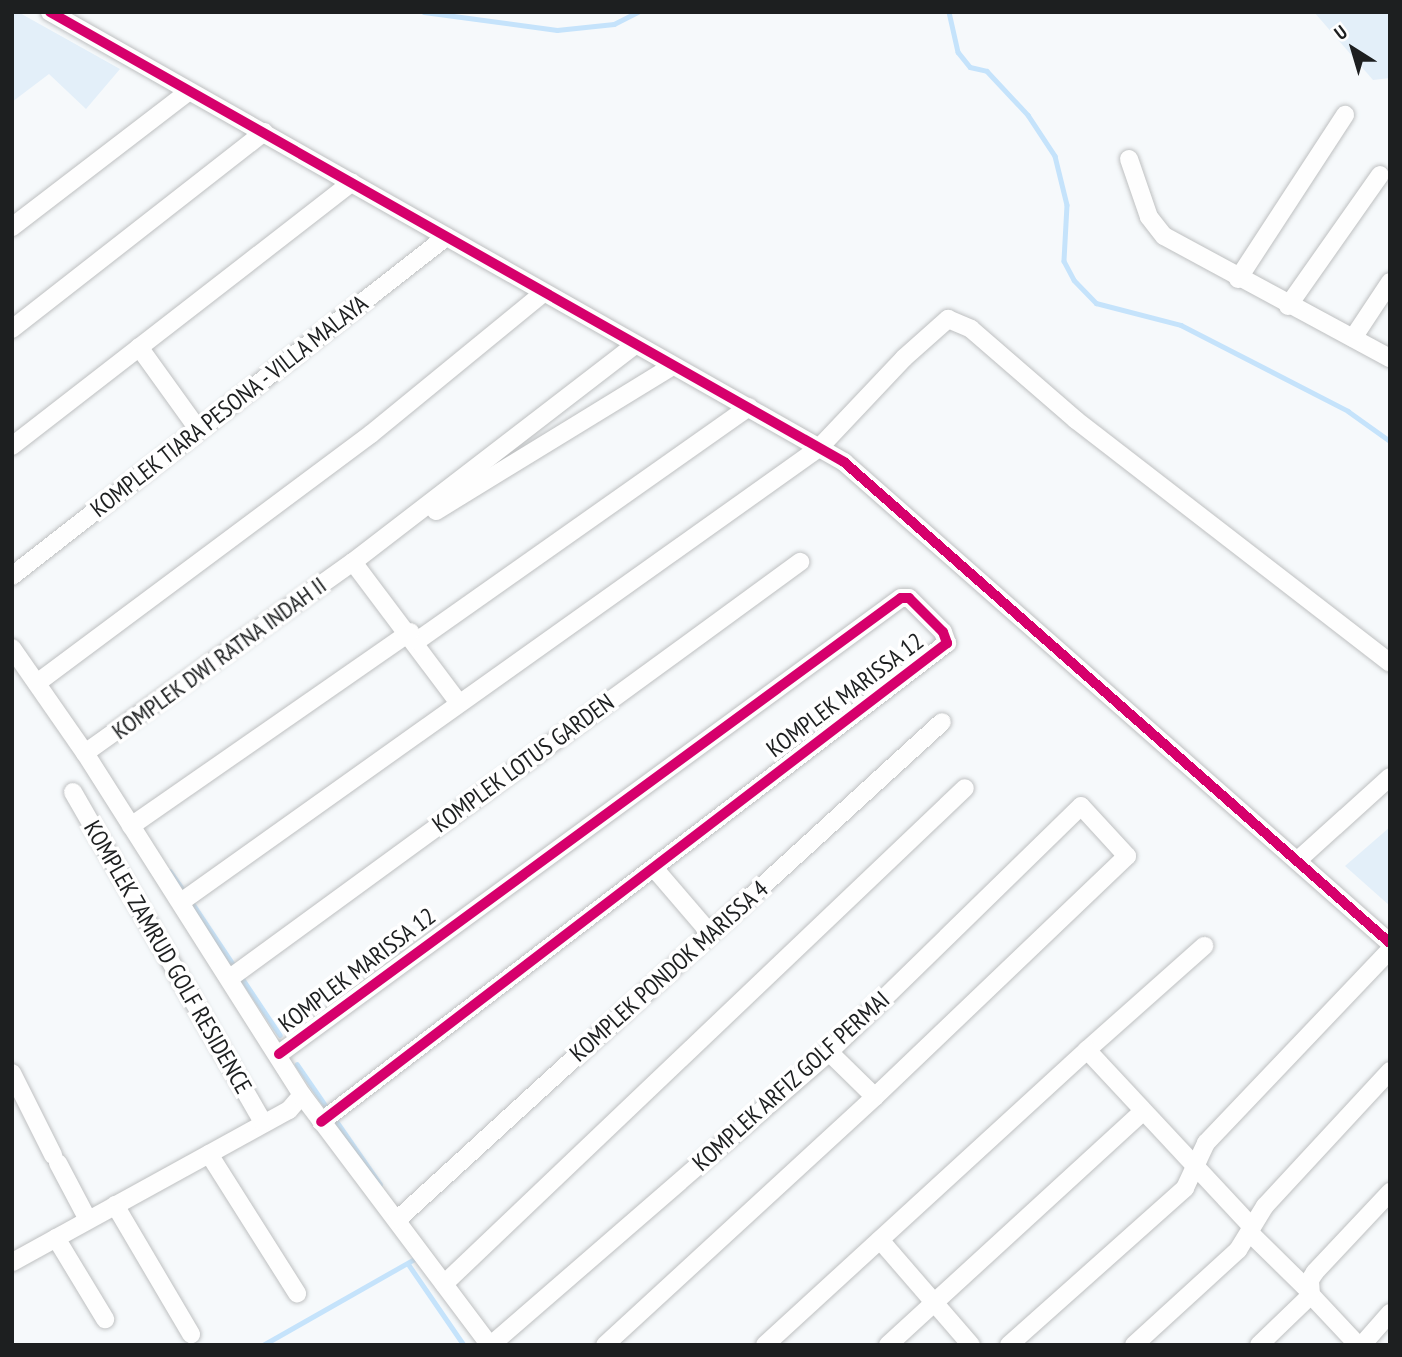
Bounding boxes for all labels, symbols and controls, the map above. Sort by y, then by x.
north arrow [1318,14,1388,84]
text: U [1329,20,1351,45]
street label: KOMPLEK TIARA PESONA - VILLA MALAYA [82,287,376,525]
street label: KOMPLEK DWI RATNA INDAH II [106,570,332,746]
street label: KOMPLEK MARISSA 12 [760,626,930,764]
street label: KOMPLEK LOTUS GARDEN [426,687,620,839]
street label: KOMPLEK ZAMRUD GOLF RESIDENCE [78,815,258,1099]
street label: KOMPLEK PONDOK MARISSA 4 [563,874,775,1068]
street label: KOMPLEK MARISSA 12 [272,901,442,1039]
street label: KOMPLEK ARFIZ GOLF PERMAI [686,984,896,1178]

